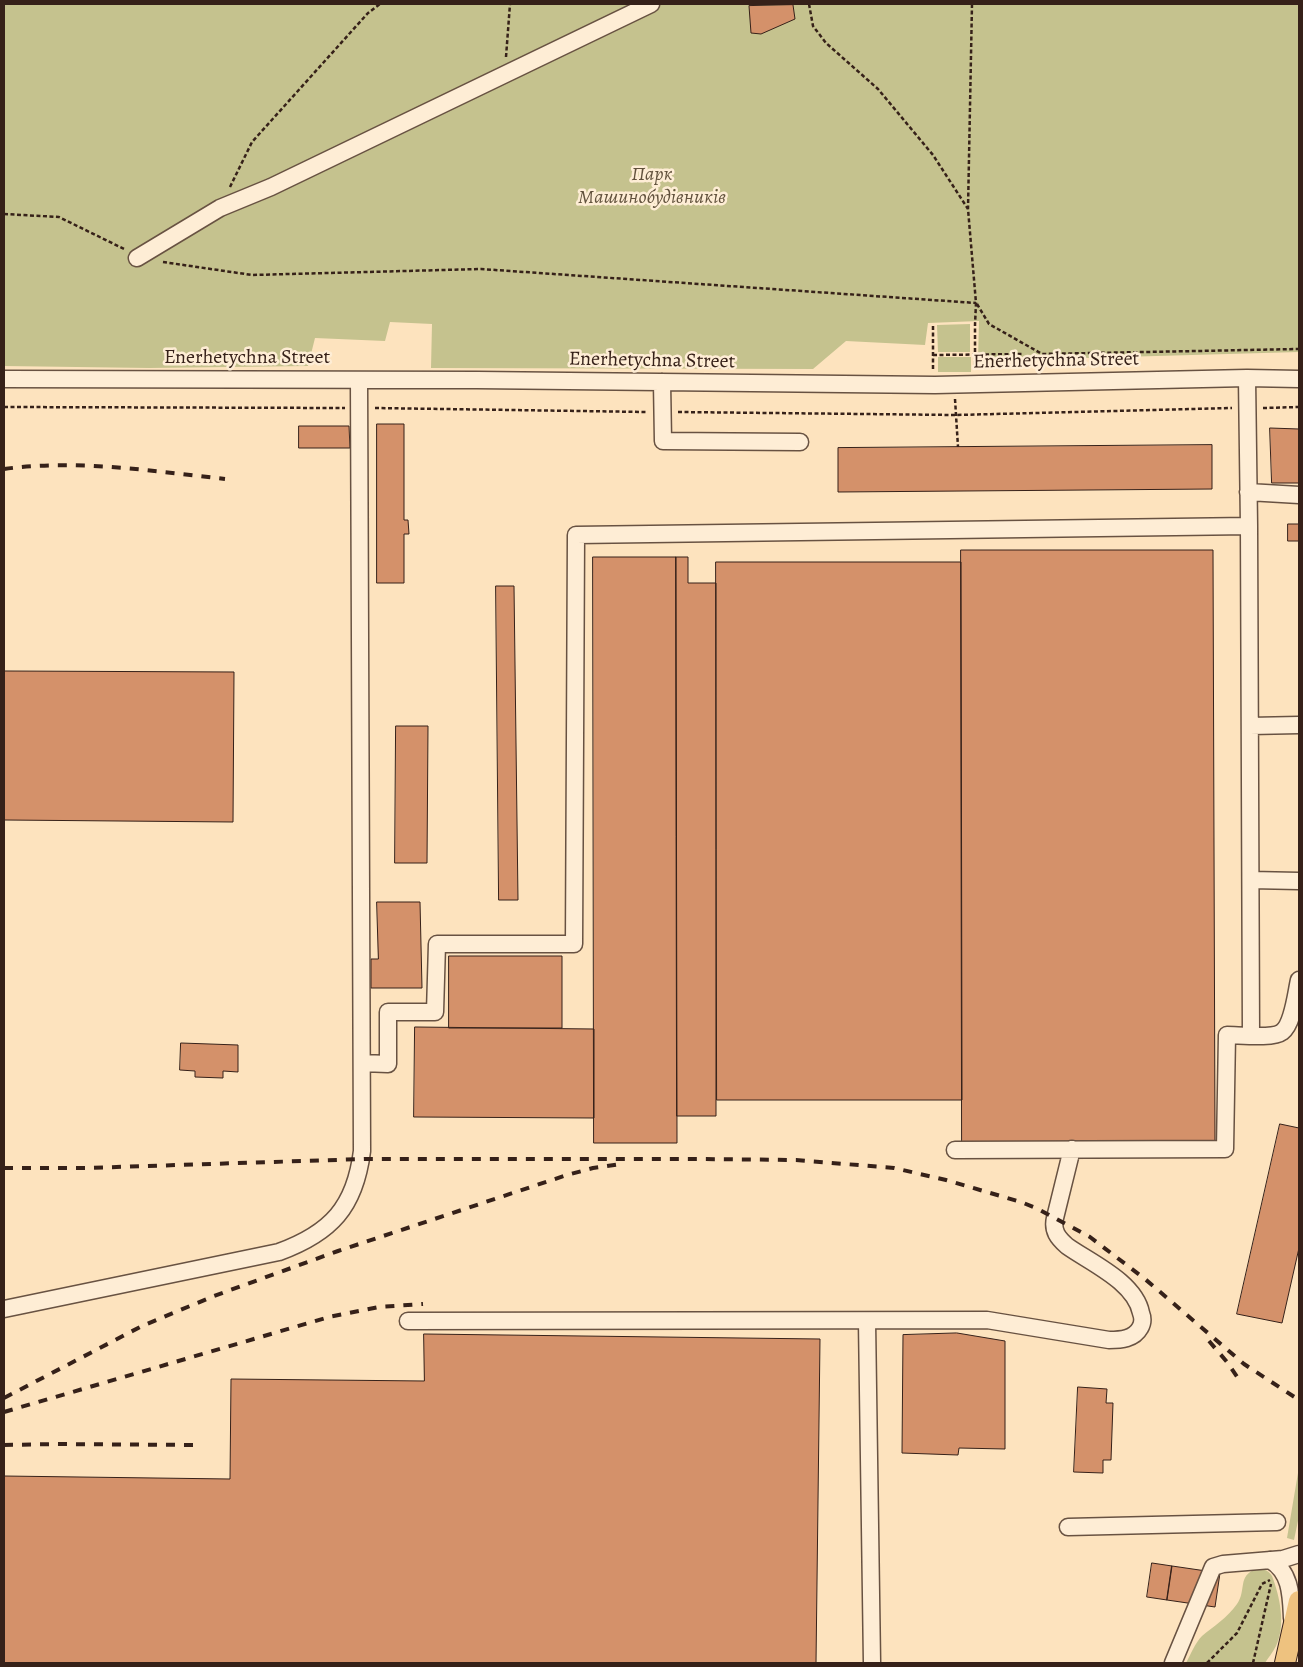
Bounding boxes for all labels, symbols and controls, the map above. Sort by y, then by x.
park label: Парк Машинобудівників [578,163,726,210]
street label: Enerhetychna Street [164,346,330,370]
street label: Enerhetychna Street [569,348,735,374]
street label: Enerhetychna Street [973,348,1139,374]

